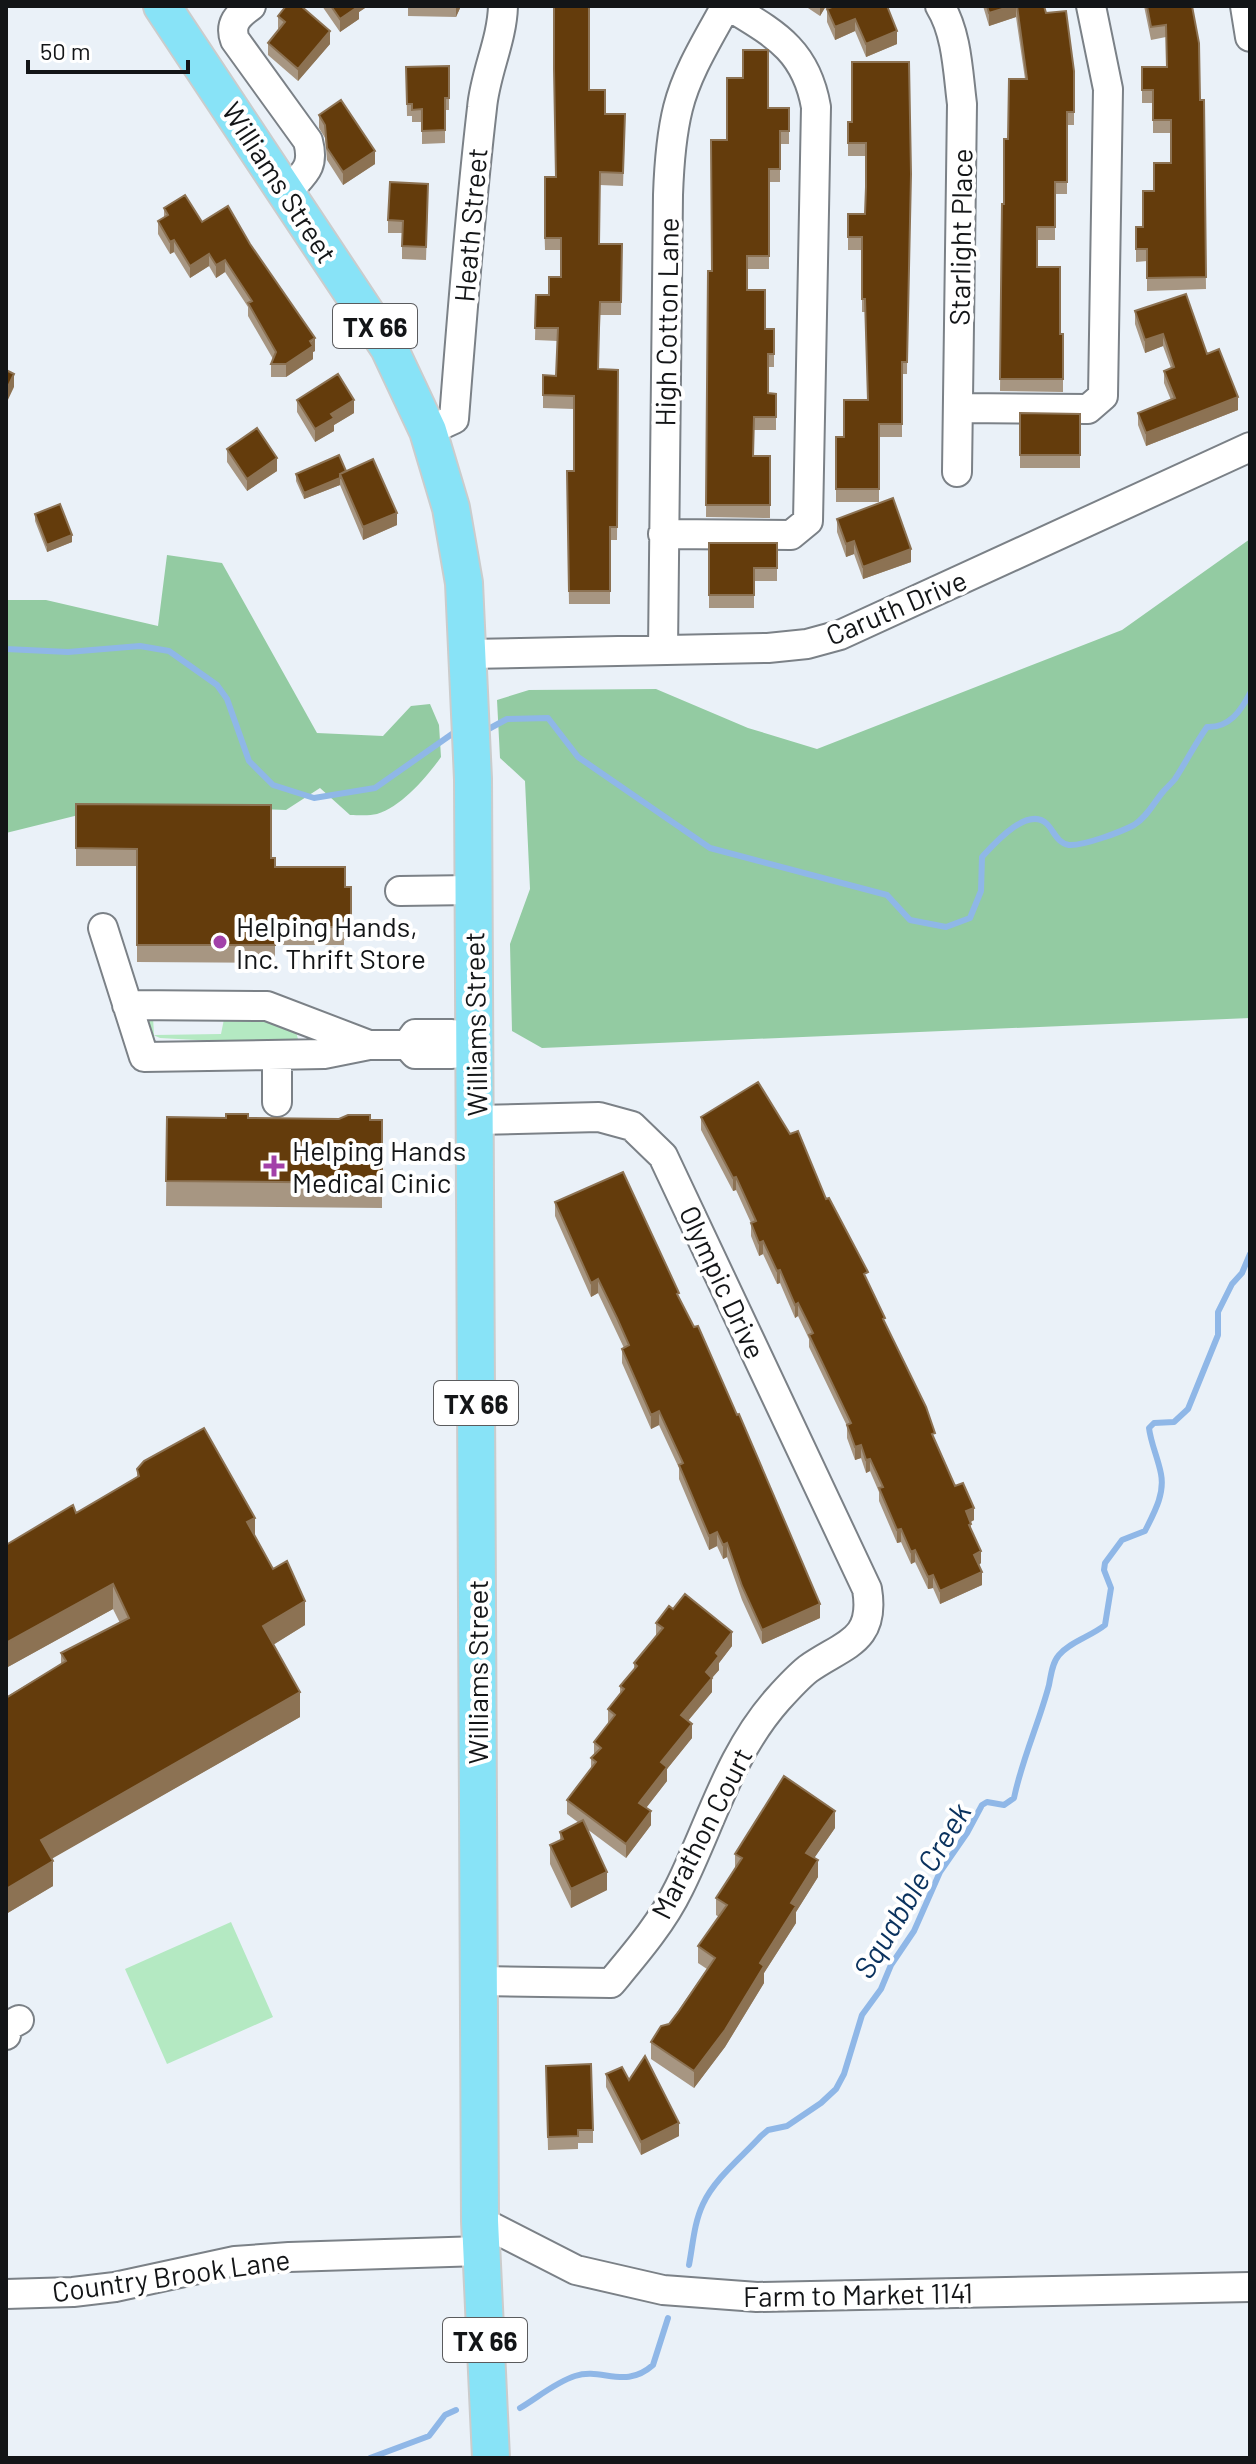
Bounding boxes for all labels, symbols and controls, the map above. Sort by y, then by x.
scale bar [28,24,188,74]
text: 50 m [40,36,91,65]
street label: Williams Street [215,95,345,269]
street label: Heath Street [446,147,494,303]
street label: Starlight Place [941,148,979,326]
street label: High Cotton Lane [647,217,685,427]
road number: TX 66 [333,304,417,348]
street label: Caruth Drive [821,562,971,652]
place label: Helping Hands, Inc. Thrift Store [236,909,426,975]
street label: Williams Street [456,931,494,1117]
marker: Helping Hands, Inc. Thrift Store [211,933,229,951]
place label: Helping Hands Medical Cinic [292,1133,466,1199]
marker: Helping Hands Medical Cinic [263,1155,285,1177]
street label: Olympic Drive [673,1200,773,1364]
road number: TX 66 [434,1381,518,1425]
street label: Williams Street [460,1580,494,1764]
street label: Marathon Court [643,1742,759,1924]
water label: Squabble Creek [845,1795,978,1984]
street label: Country Brook Lane [50,2241,292,2309]
street label: Farm to Market 1141 [743,2275,973,2313]
road number: TX 66 [443,2318,527,2362]

